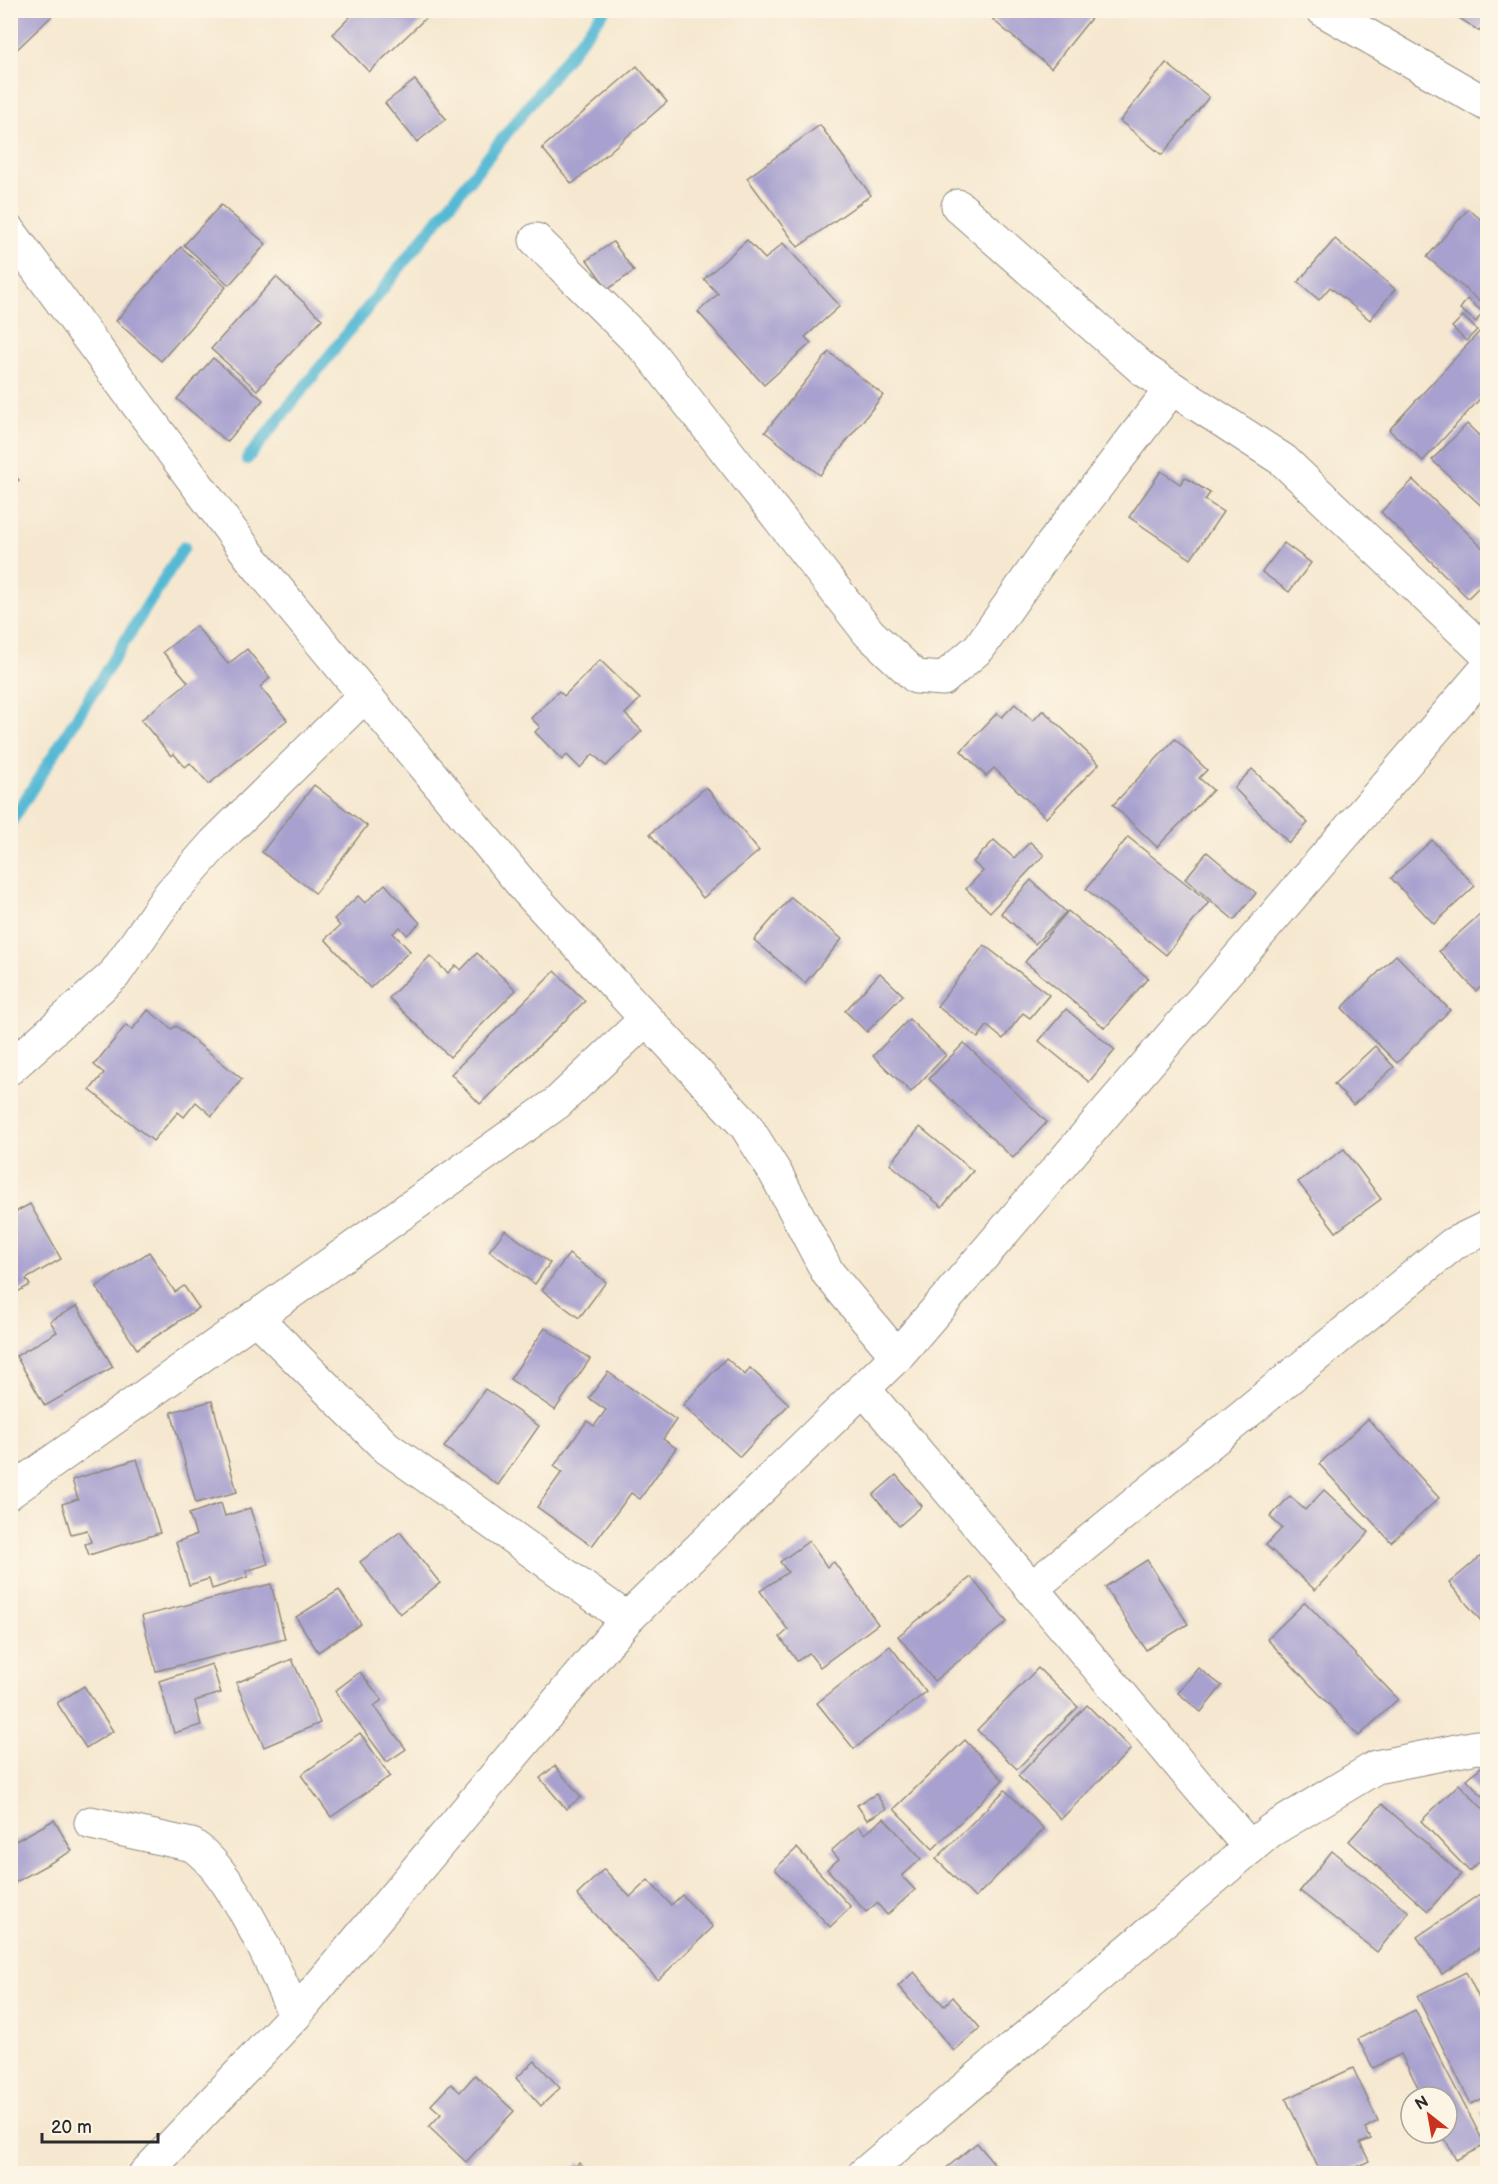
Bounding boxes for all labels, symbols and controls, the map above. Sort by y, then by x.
north arrow [1399,2085,1459,2145]
text: N [1412,2092,1432,2115]
scale bar [42,2106,158,2144]
text: 20 m [51,2117,92,2138]

